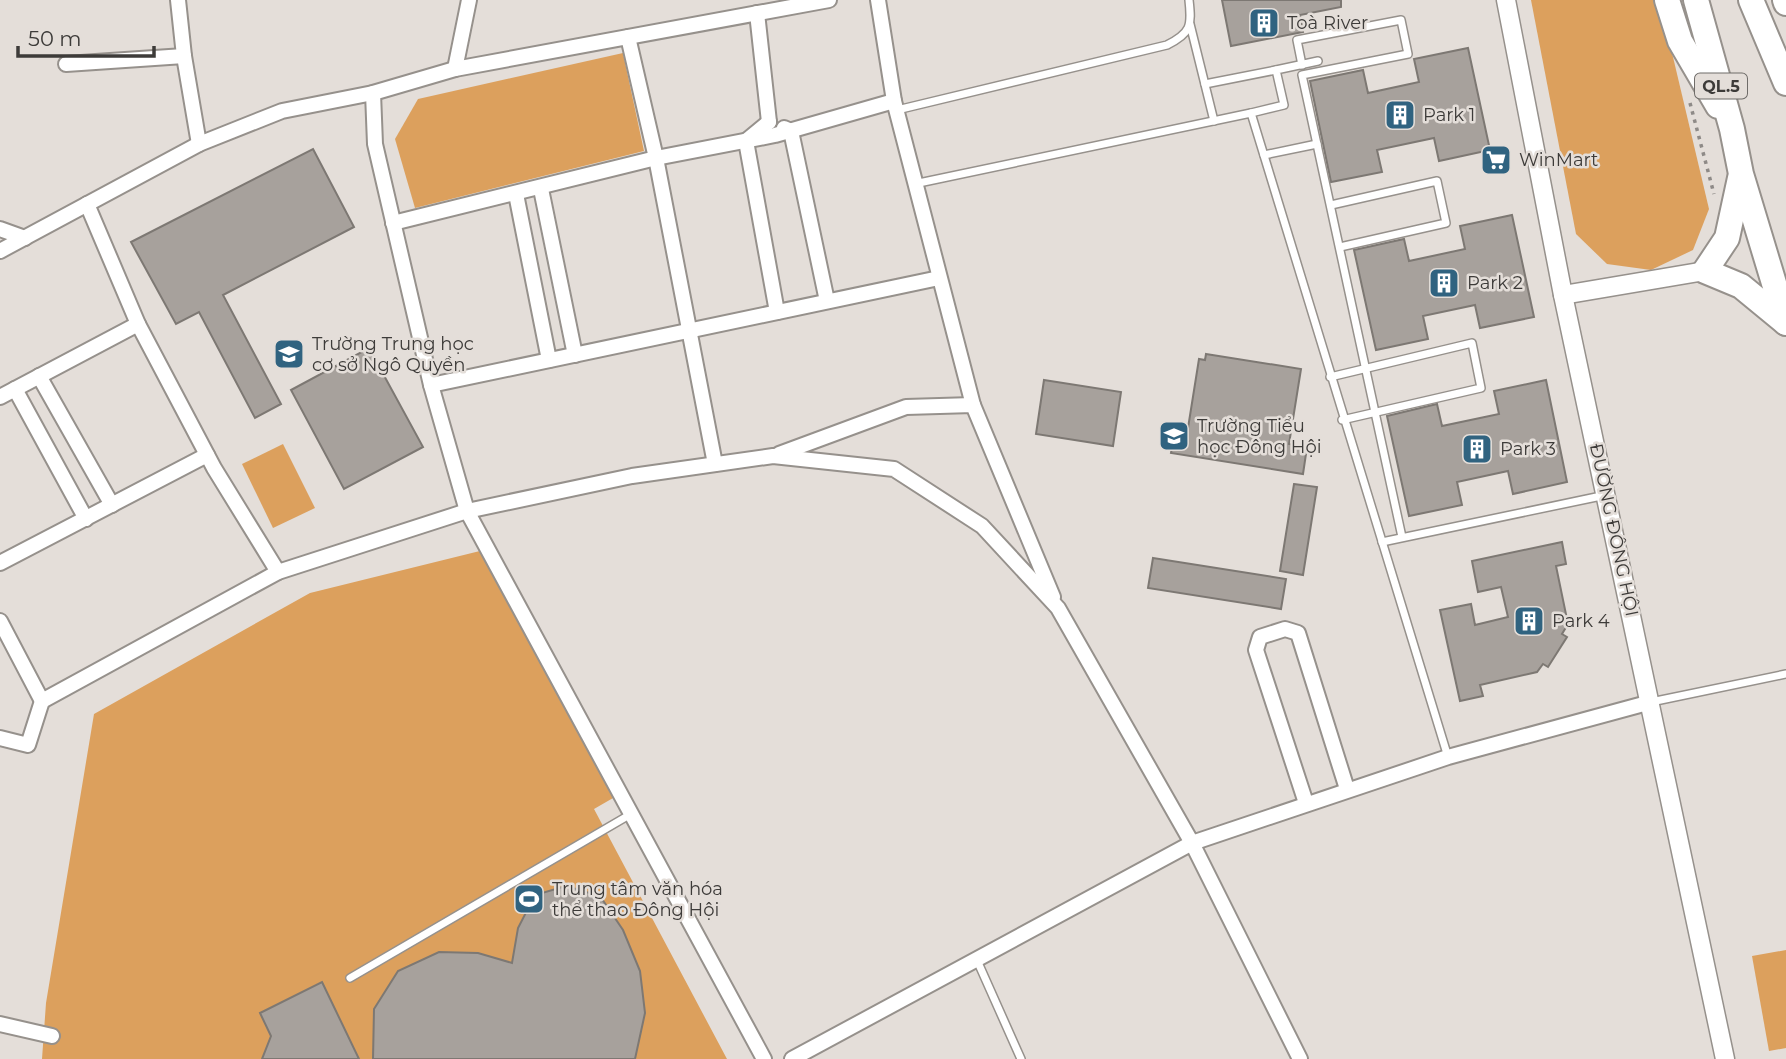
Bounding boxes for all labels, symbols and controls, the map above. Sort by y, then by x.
building icon: Toà River [1247,6,1281,40]
place label: Toà River [1287,12,1368,34]
scale bar [18,14,154,58]
text: 50 m [28,26,82,51]
road number: QL.5 [1695,74,1747,99]
building icon: Park 1 [1383,98,1417,132]
place label: Park 1 [1423,104,1475,126]
supermarket icon: WinMart [1479,143,1513,177]
place label: WinMart [1519,149,1598,171]
building icon: Park 2 [1427,266,1461,300]
place label: Park 2 [1467,272,1523,294]
place label: Trường Trung học cơ sở Ngô Quyền [312,333,474,376]
school or university icon: Trường Trung học cơ sở Ngô Quyền [272,337,306,371]
place label: Trường Tiểu học Đông Hội [1197,415,1322,458]
school or university icon: Trường Tiểu học Đông Hội [1157,419,1191,453]
building icon: Park 3 [1460,432,1494,466]
place label: Park 3 [1500,438,1556,460]
street label: ĐƯỜNG ĐÔNG HỘI [1585,442,1643,618]
building icon: Park 4 [1512,604,1546,638]
place label: Park 4 [1552,610,1610,632]
place label: Trung tâm văn hóa thể thao Đông Hội [552,878,723,921]
sports icon: Trung tâm văn hóa thể thao Đông Hội [512,882,546,916]

